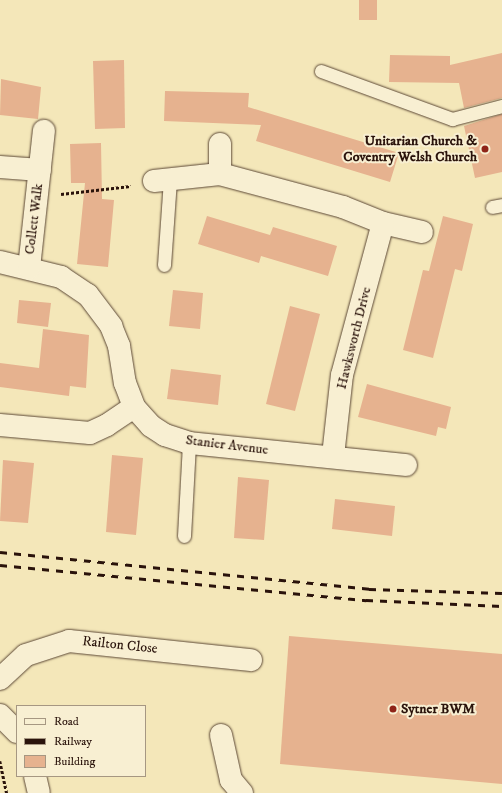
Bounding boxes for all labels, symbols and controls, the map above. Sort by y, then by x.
place label: Unitarian Church & Coventry Welsh Church [343,133,477,166]
marker: Unitarian Church & Coventry Welsh Church [480,144,490,154]
street label: Collett Walk [21,183,47,255]
street label: Hawksworth Drive [333,285,375,391]
street label: Stanier Avenue [185,432,269,458]
street label: Railton Close [82,633,158,657]
place label: Sytner BWM [401,701,475,717]
marker: Sytner BWM [388,704,398,714]
legend [16,705,146,777]
text: Road [54,714,79,729]
text: Railway [54,734,92,749]
text: Building [54,754,95,769]

